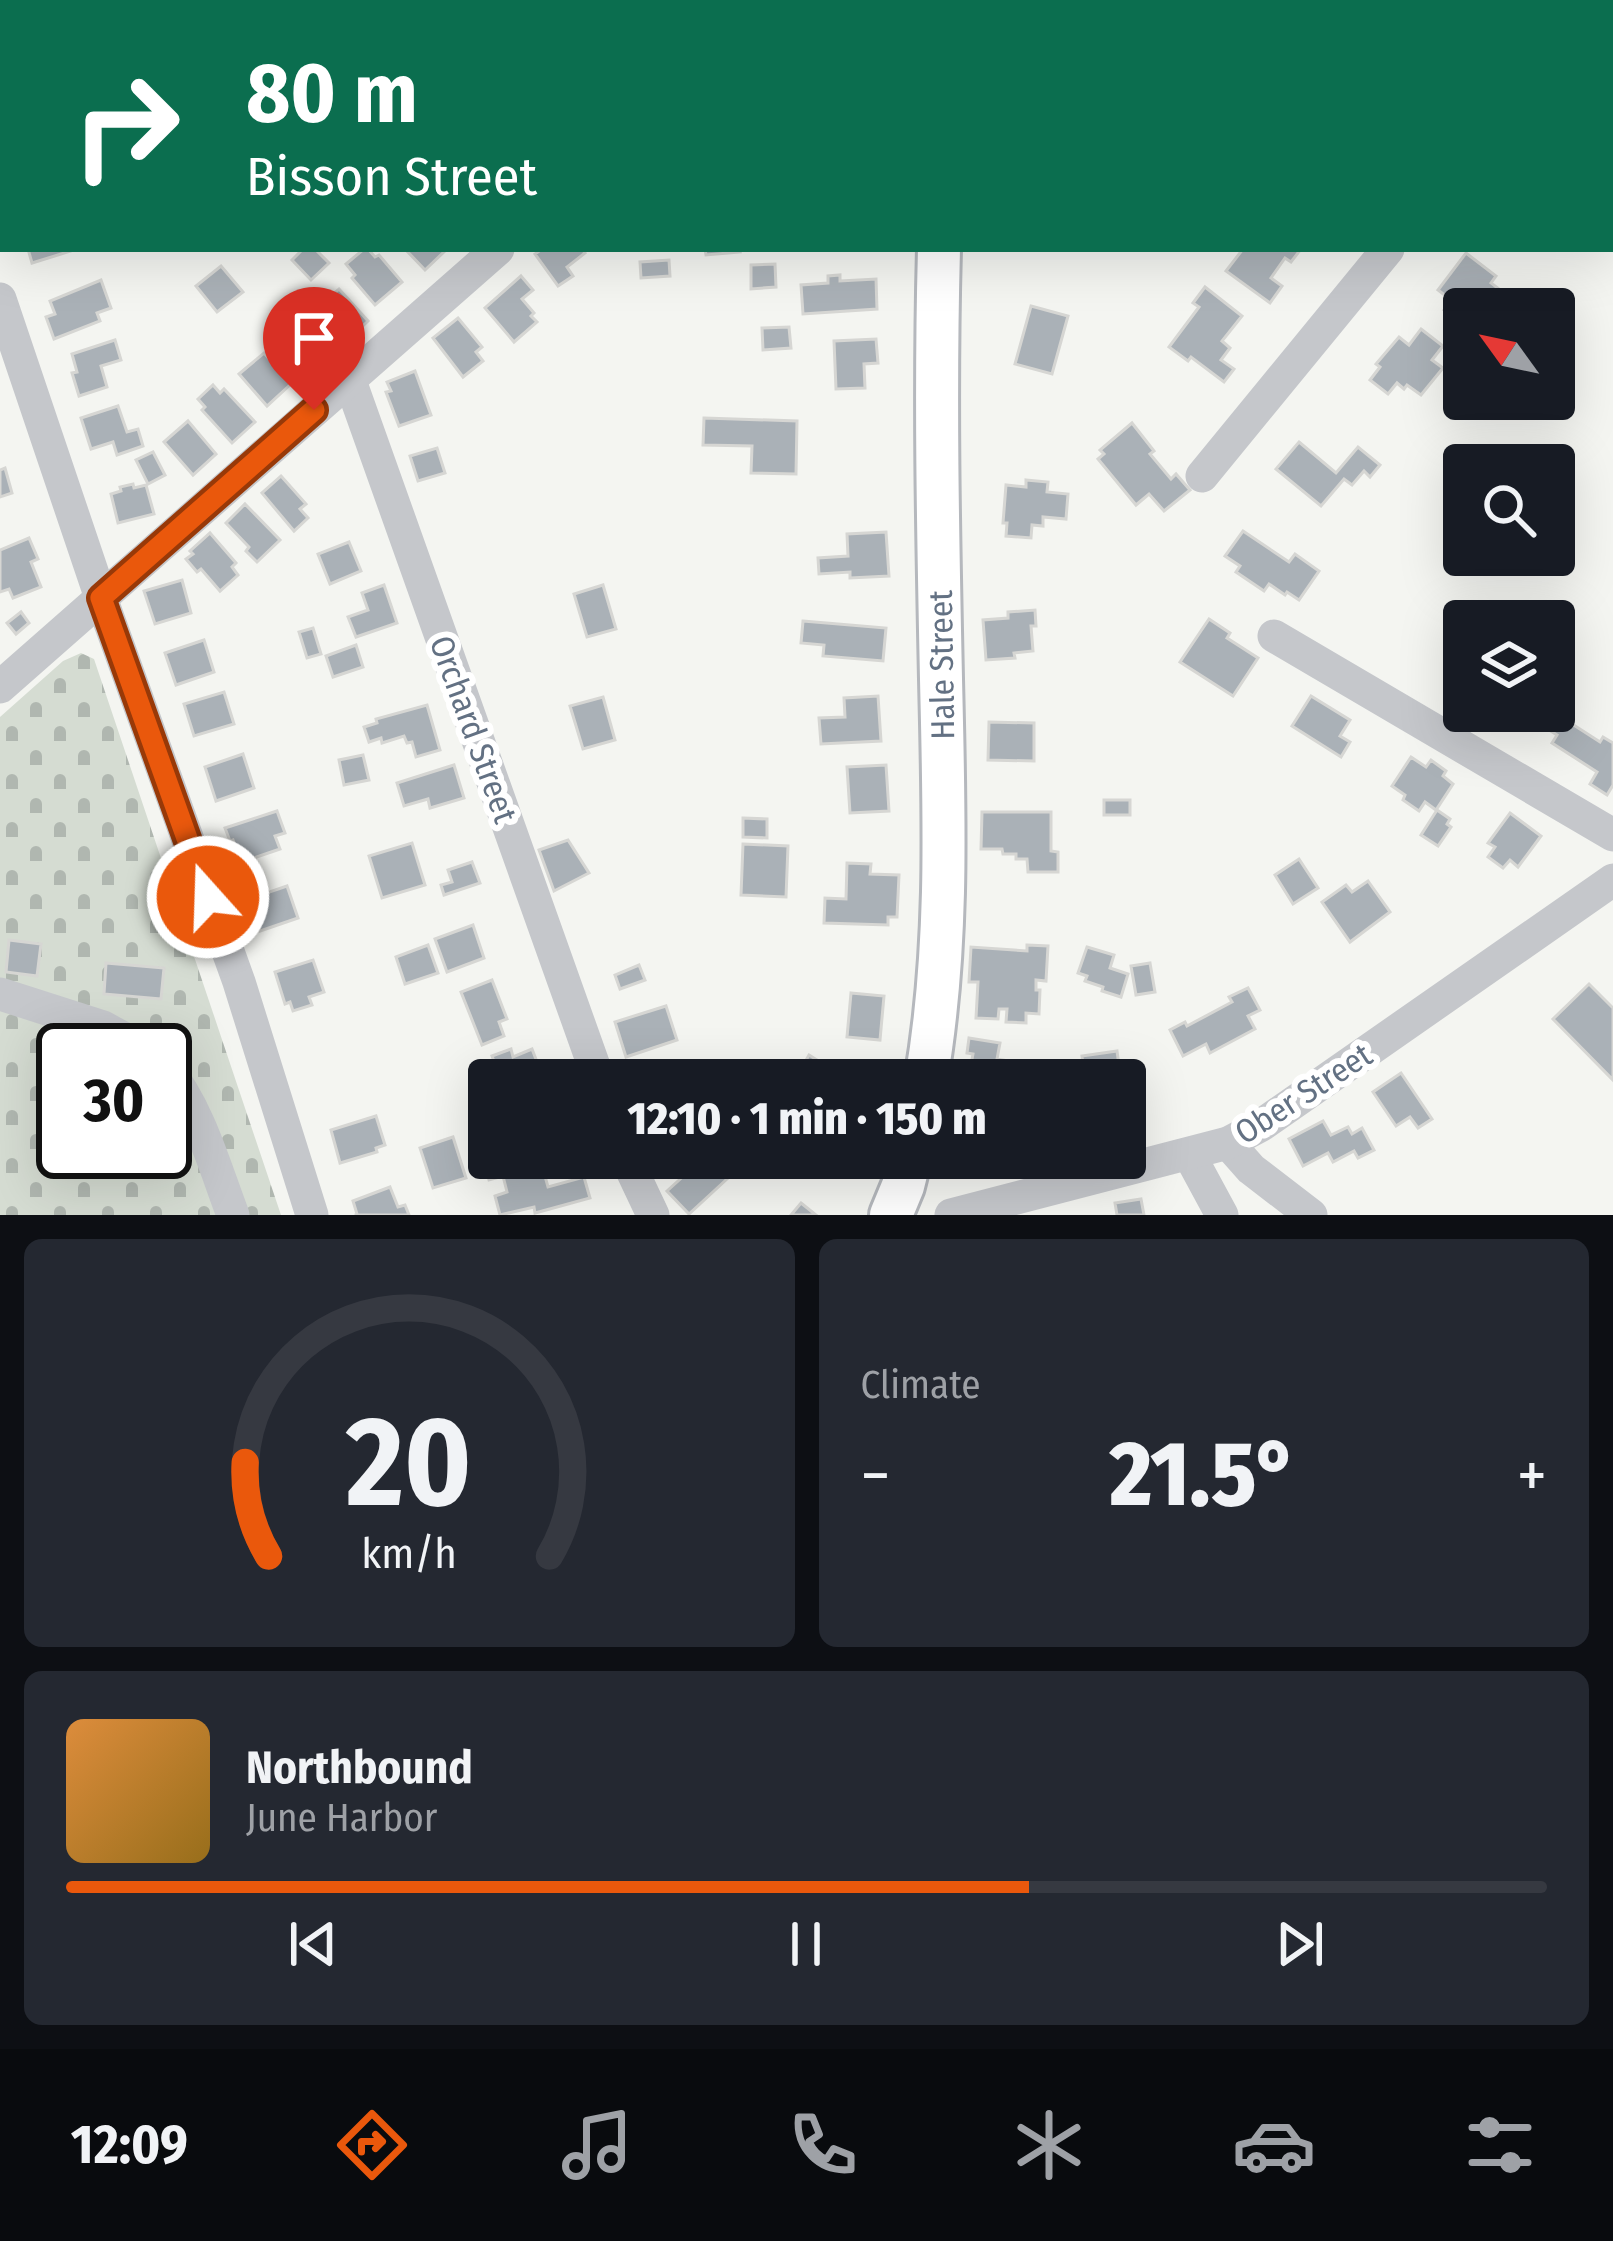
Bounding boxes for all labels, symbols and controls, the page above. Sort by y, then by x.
text: 80 m [246,43,418,144]
icon: right [48,48,204,204]
text: Bisson Street [246,145,537,209]
pin [263,287,365,410]
north arrow [1443,288,1575,420]
map controls [1443,288,1575,732]
icon: arrive [281,305,347,371]
button: search [1443,444,1575,576]
street label: Hale Street [921,590,963,740]
button: layers [1443,600,1575,732]
street label: Orchard Street [421,630,525,829]
position arrow [145,834,271,960]
speed limit sign: 30 [36,1023,192,1179]
street label: Ober Street [1228,1035,1380,1153]
text: 12:10 · 1 min · 150 m [628,1092,986,1146]
text: Climate [861,1362,981,1408]
text: 20 [345,1388,472,1538]
text: 21.5° [1110,1421,1297,1529]
text: − [861,1436,890,1515]
text: + [1517,1436,1547,1515]
text: km/h [361,1528,457,1579]
text: Northbound [246,1741,473,1795]
text: June Harbor [246,1795,437,1841]
icon: previous [280,1911,346,1977]
icon: pause [773,1911,839,1977]
icon: next [1267,1911,1333,1977]
icon: directions [330,2103,414,2187]
icon: music [555,2103,639,2187]
icon: phone [781,2103,865,2187]
icon: climate [1007,2103,1091,2187]
icon: car [1232,2103,1316,2187]
icon: filters [1458,2103,1542,2187]
text: 12:09 [71,2113,188,2177]

